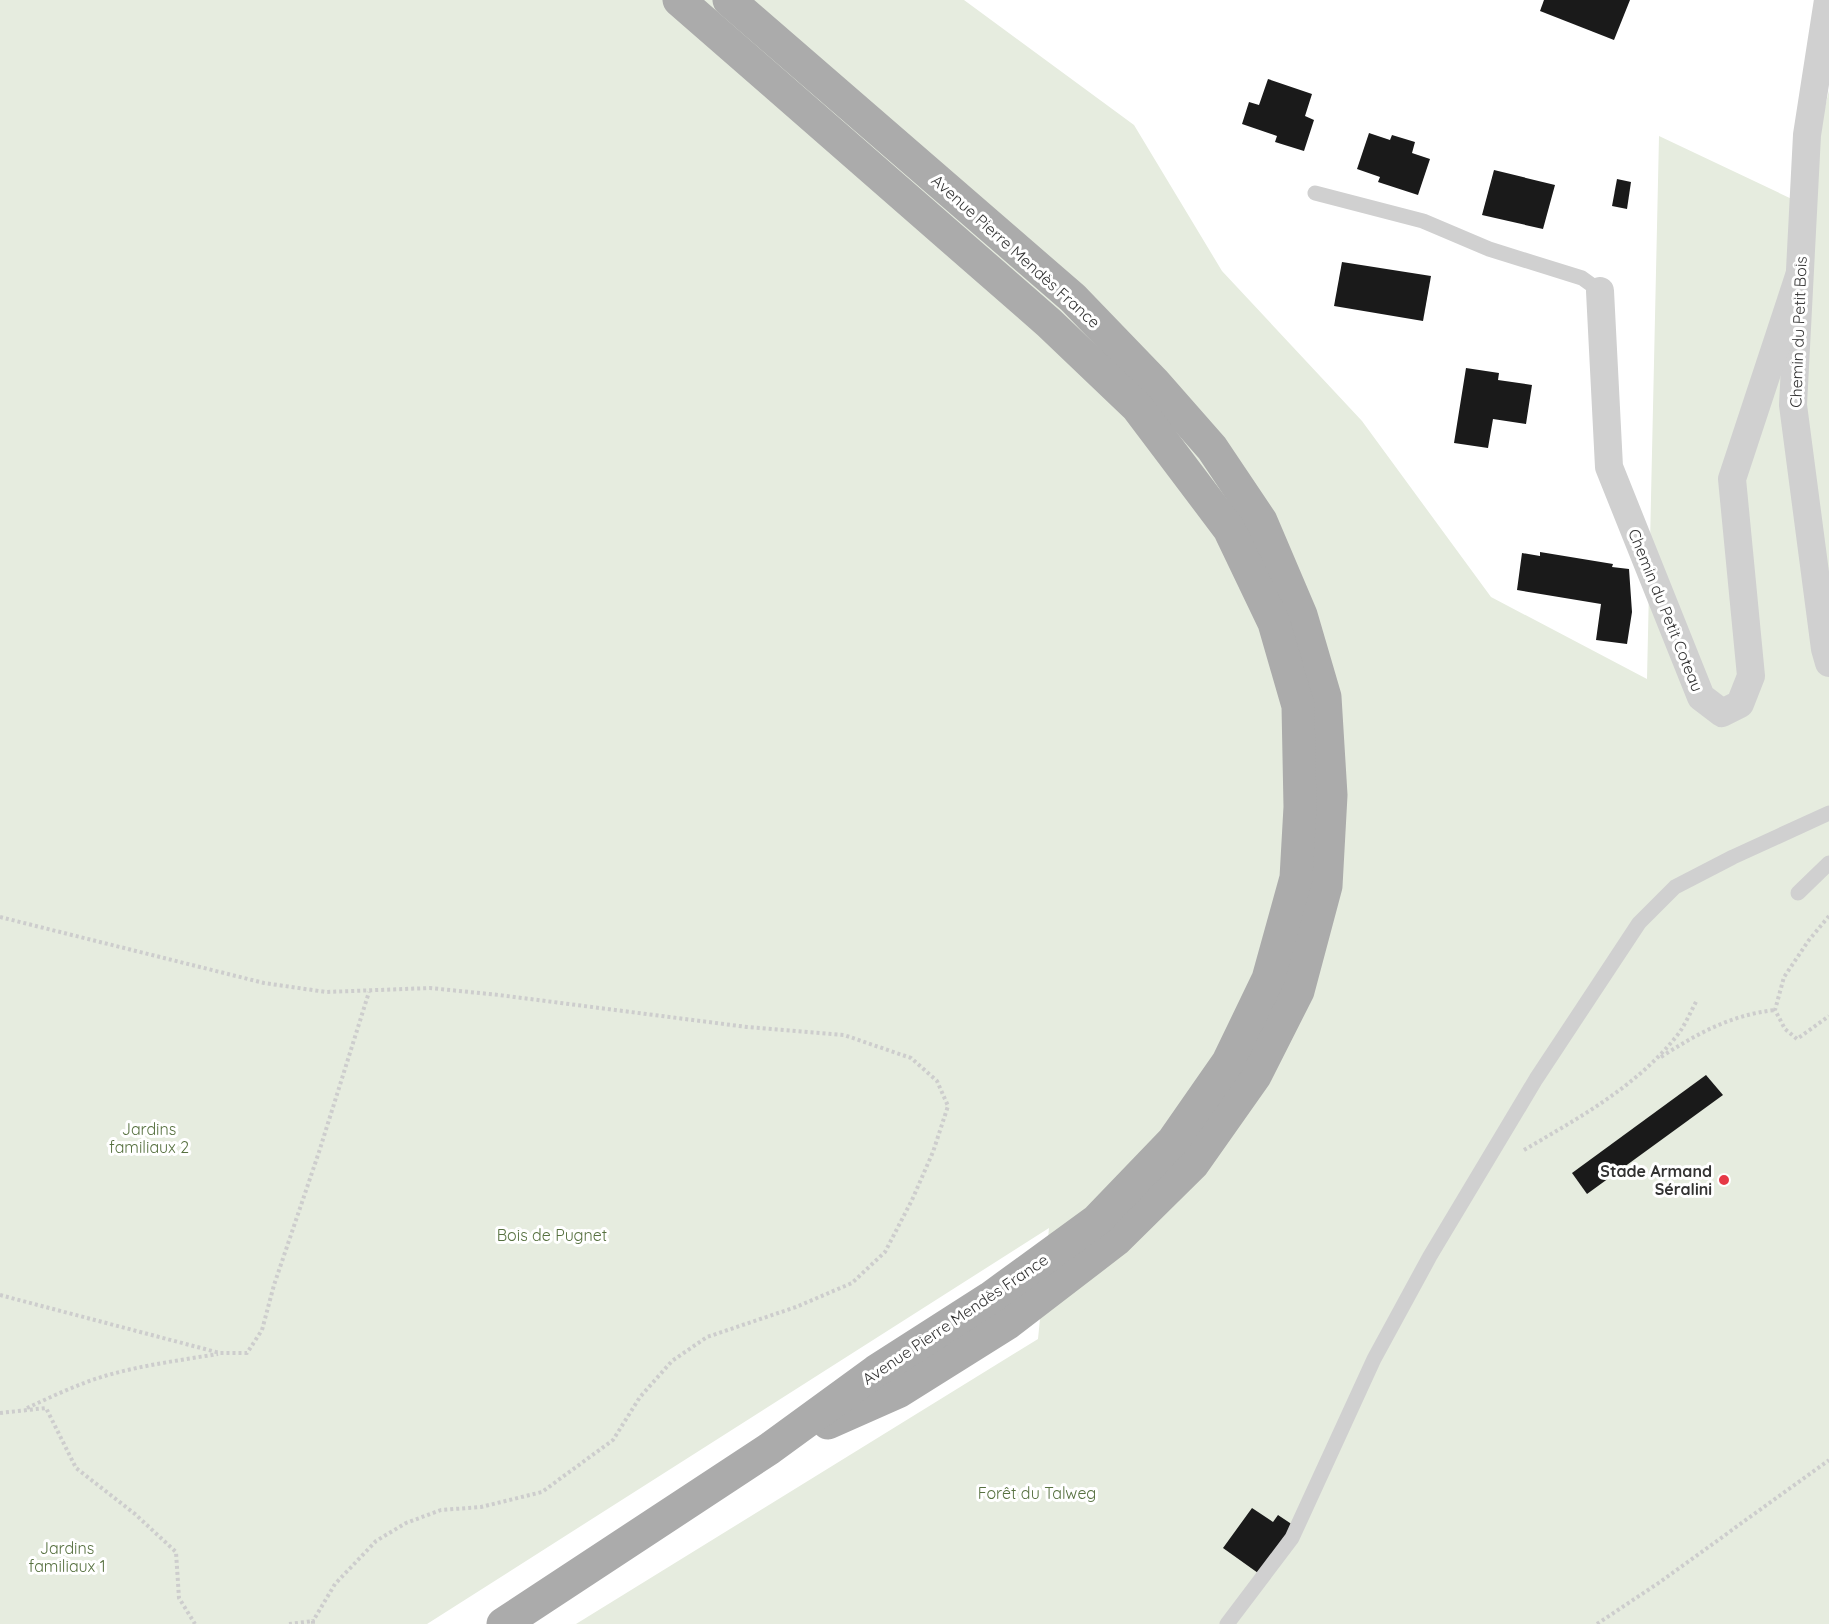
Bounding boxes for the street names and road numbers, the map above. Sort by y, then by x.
street label: Avenue Pierre Mendès France [928,170,1104,332]
street label: Chemin du Petit Bois [1785,256,1811,408]
street label: Chemin du Petit Coteau [1624,526,1708,694]
street label: Avenue Pierre Mendès France [858,1249,1052,1389]

